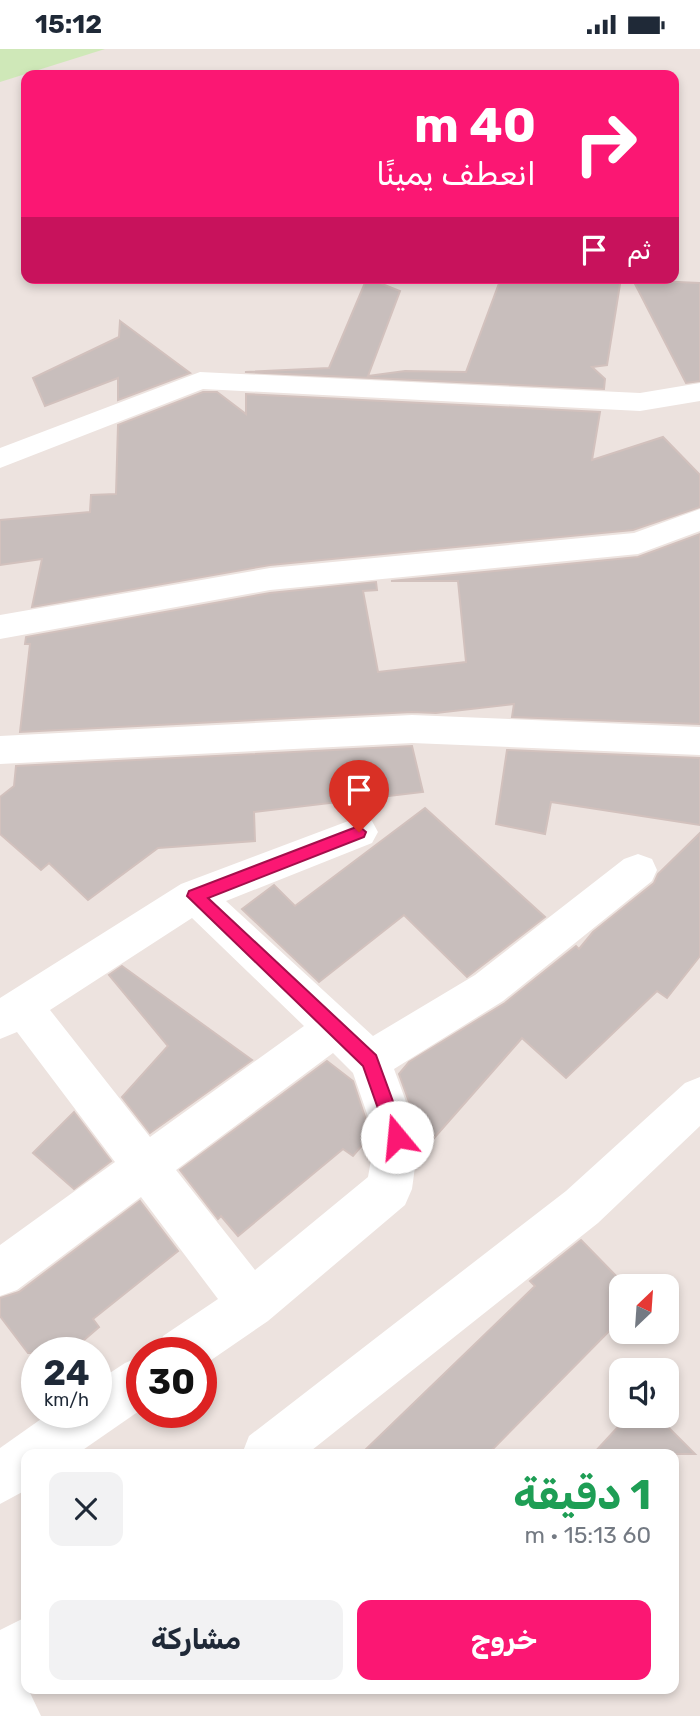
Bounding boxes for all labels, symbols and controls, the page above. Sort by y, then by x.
text: 15:12 [35,9,102,40]
text: 40 m [414,96,536,154]
icon: right [560,98,651,189]
text: انعطف يمينًا [376,155,536,193]
icon: arrive [575,231,613,269]
text: ثم [627,235,651,266]
pin [329,760,389,832]
icon: arrive [340,771,378,809]
position arrow [360,1100,434,1174]
north arrow [609,1274,679,1344]
map controls [609,1274,679,1428]
speed limit sign: 30 [126,1337,217,1428]
text: 24 [43,1352,90,1394]
button: sound [609,1358,679,1428]
text: km/h [44,1389,89,1411]
text: 1 دقيقة [513,1470,651,1520]
button: close [49,1472,123,1546]
text: 60 m · 15:13 [525,1521,651,1549]
button: مشاركة [49,1600,343,1680]
button: خروج [357,1600,651,1680]

